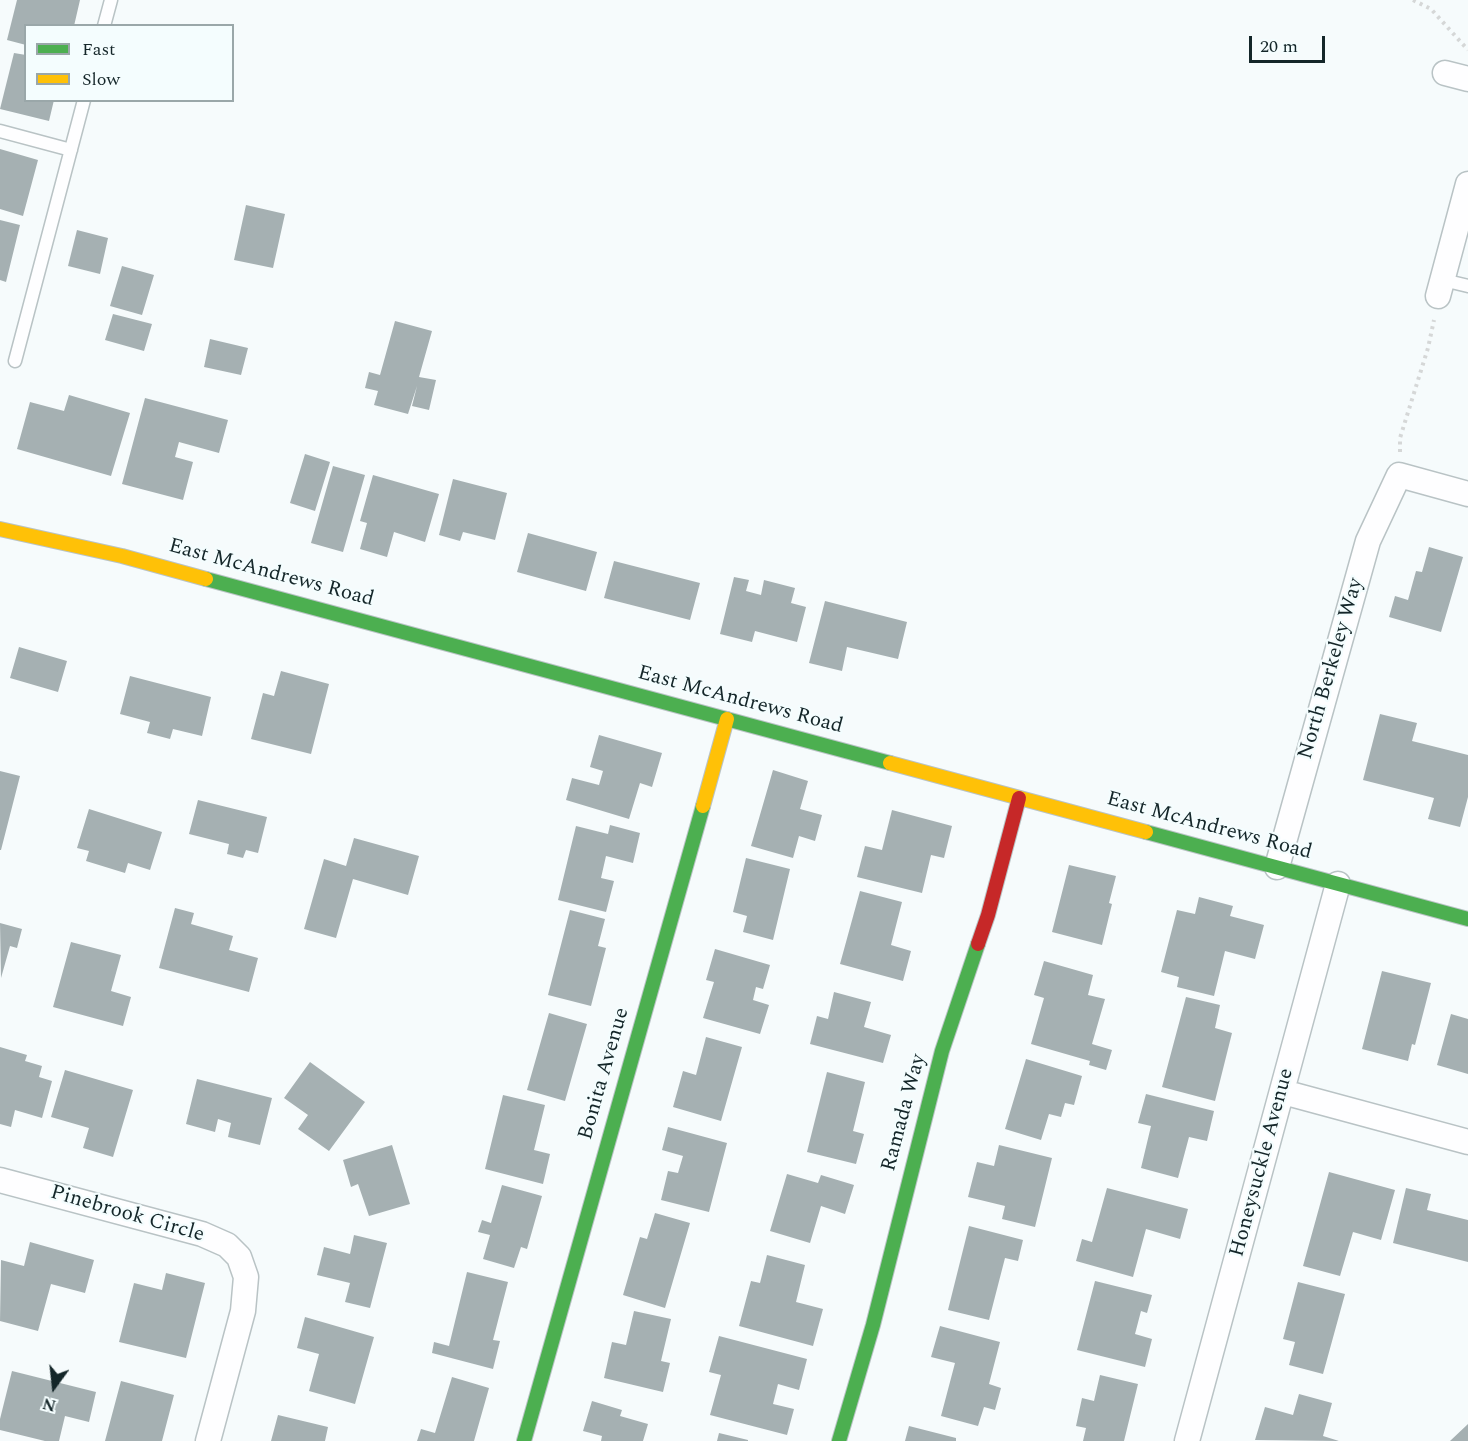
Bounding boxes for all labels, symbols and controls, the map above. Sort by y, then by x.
legend [24,24,234,102]
scale bar [1252,24,1328,62]
text: 20 m [1260,33,1298,60]
text: Fast [82,36,115,63]
text: Slow [82,66,120,93]
street label: East McAndrews Road [166,534,376,614]
street label: North Berkeley Way [1294,575,1370,763]
street label: East McAndrews Road [635,661,845,741]
street label: East McAndrews Road [1104,787,1314,867]
street label: Bonita Avenue [574,1005,636,1143]
street label: Ramada Way [877,1052,933,1174]
street label: Honeysuckle Avenue [1226,1066,1300,1260]
street label: Pinebrook Circle [47,1181,207,1249]
north arrow [24,1357,84,1417]
text: N [40,1391,59,1418]

